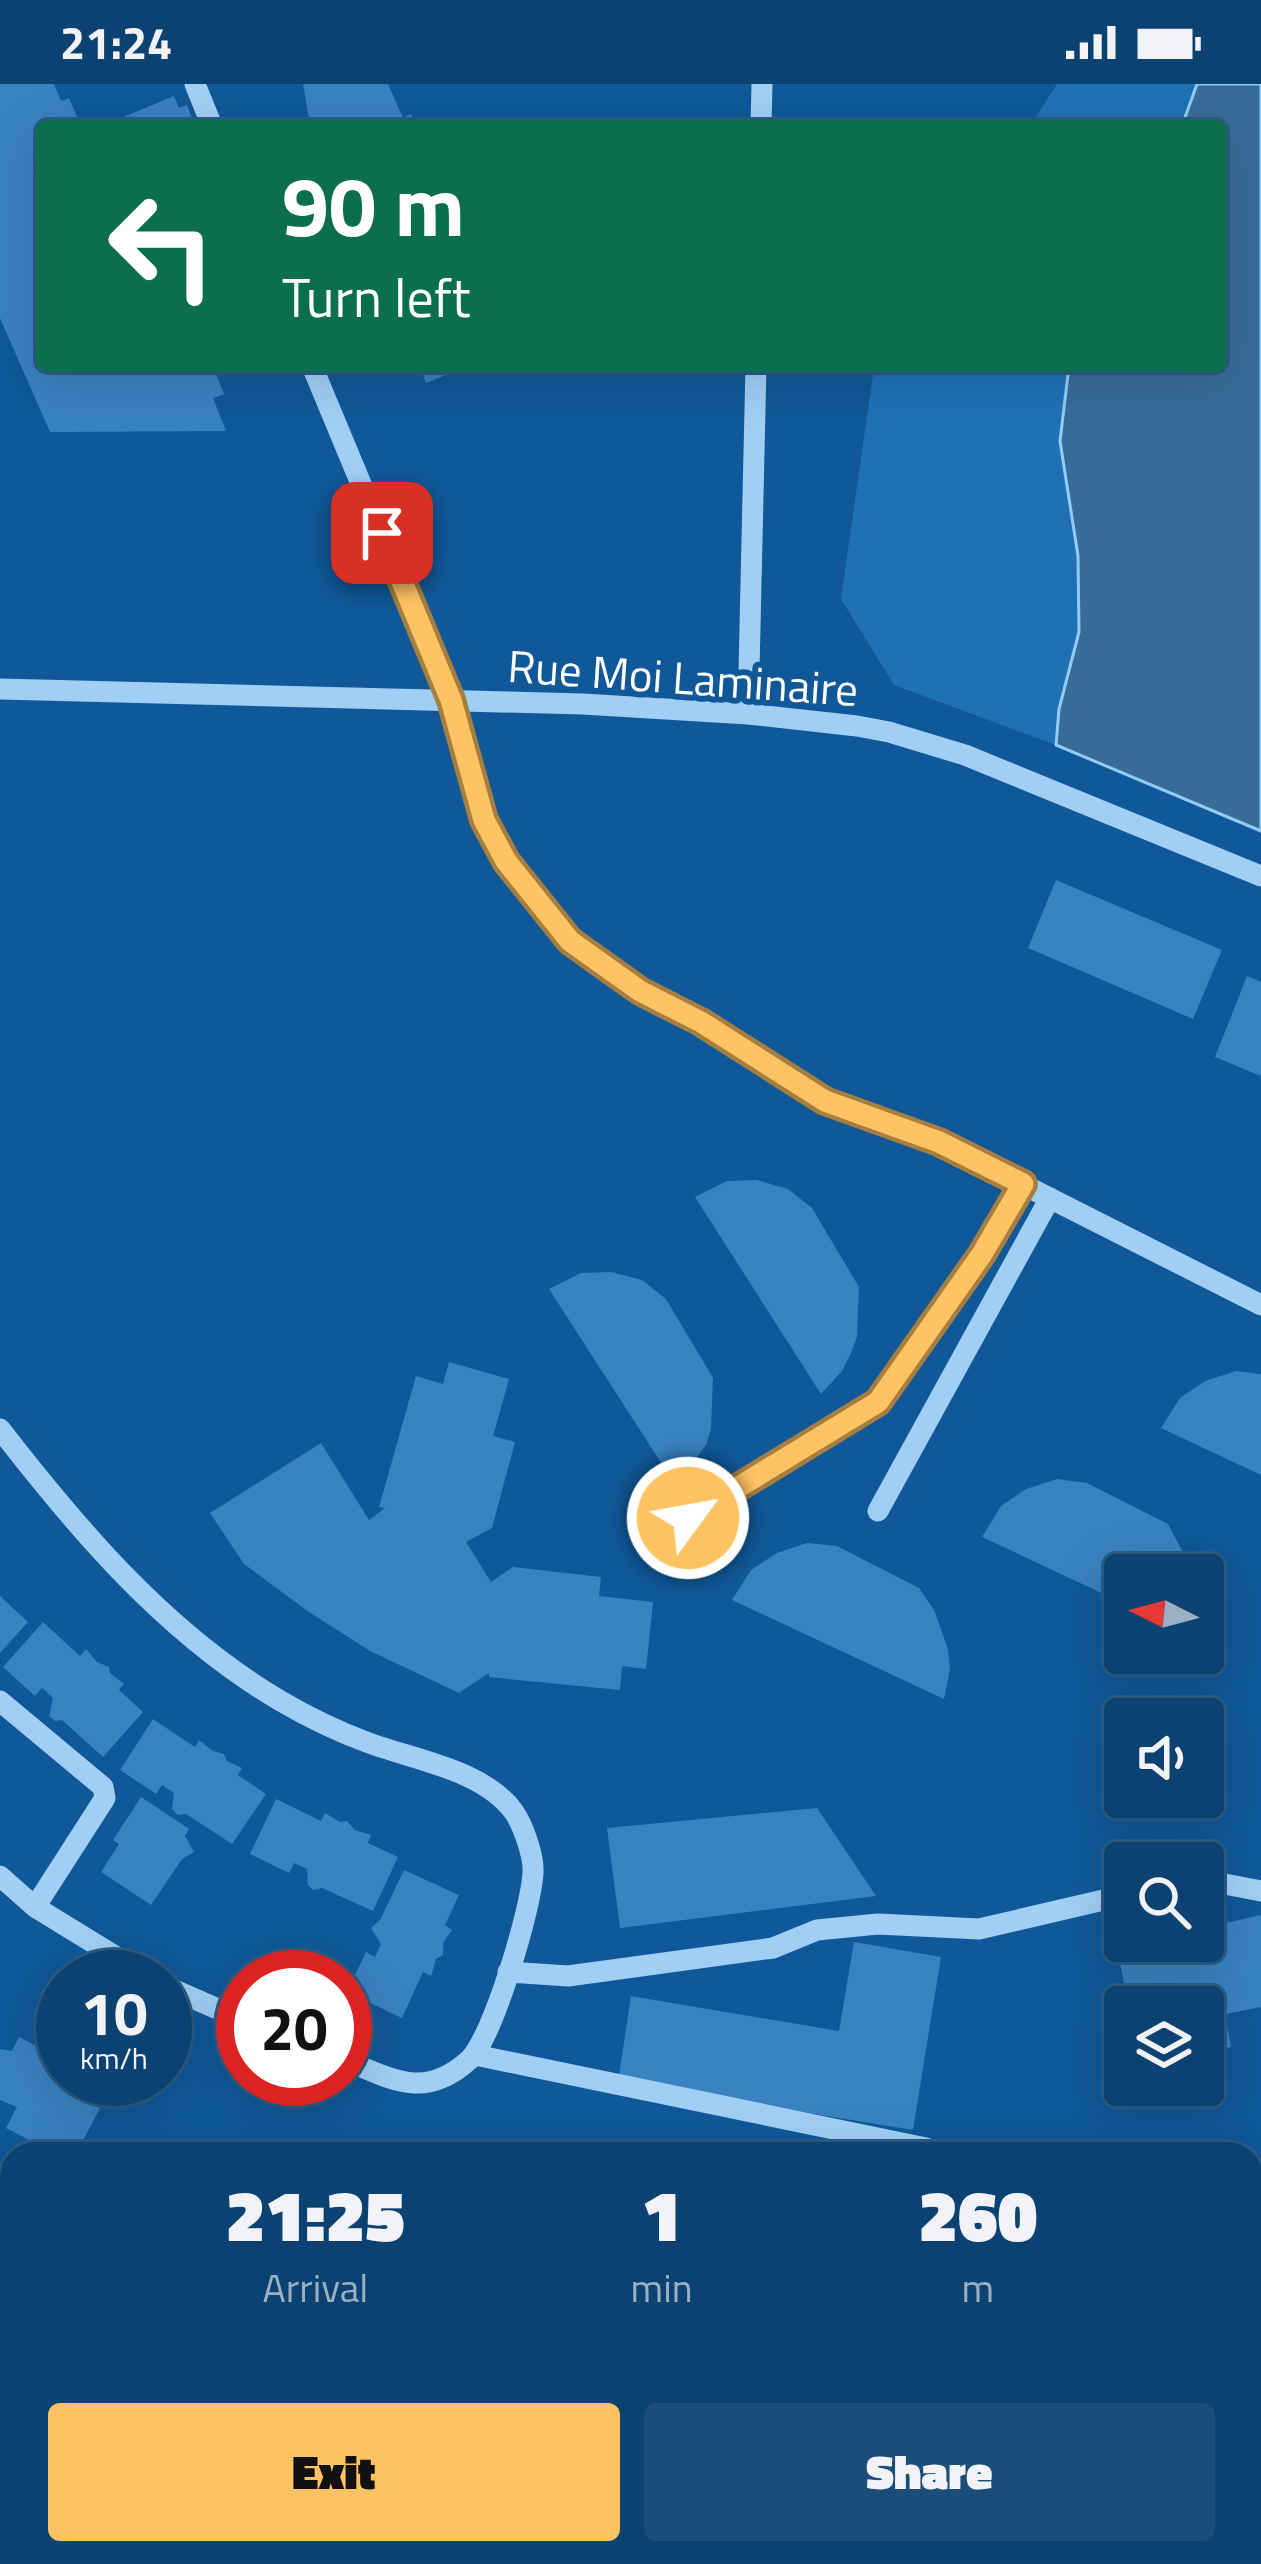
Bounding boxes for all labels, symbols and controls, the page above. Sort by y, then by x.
text: 21:24 [60,8,172,76]
text: 90 m [282,141,465,269]
icon: left [84,168,240,324]
text: Turn left [282,256,471,338]
pin [331,482,433,584]
icon: arrive [349,500,415,566]
street label: Rue Moi Laminaire [505,631,861,723]
position arrow [625,1455,751,1581]
north arrow [1104,1554,1224,1674]
map controls [1104,1554,1224,2106]
button: sound [1104,1698,1224,1818]
button: search [1104,1842,1224,1962]
speed limit sign: 20 [216,1950,372,2106]
text: 10 [80,1967,148,2058]
button: layers [1104,1986,1224,2106]
text: km/h [80,2035,148,2081]
text: 21:25 [226,2159,405,2269]
text: 1 [642,2159,681,2269]
text: 260 [918,2159,1037,2269]
text: Arrival [262,2258,368,2317]
text: min [631,2258,693,2317]
text: m [962,2258,994,2317]
button: Exit [48,2403,620,2541]
button: Share [644,2403,1215,2541]

